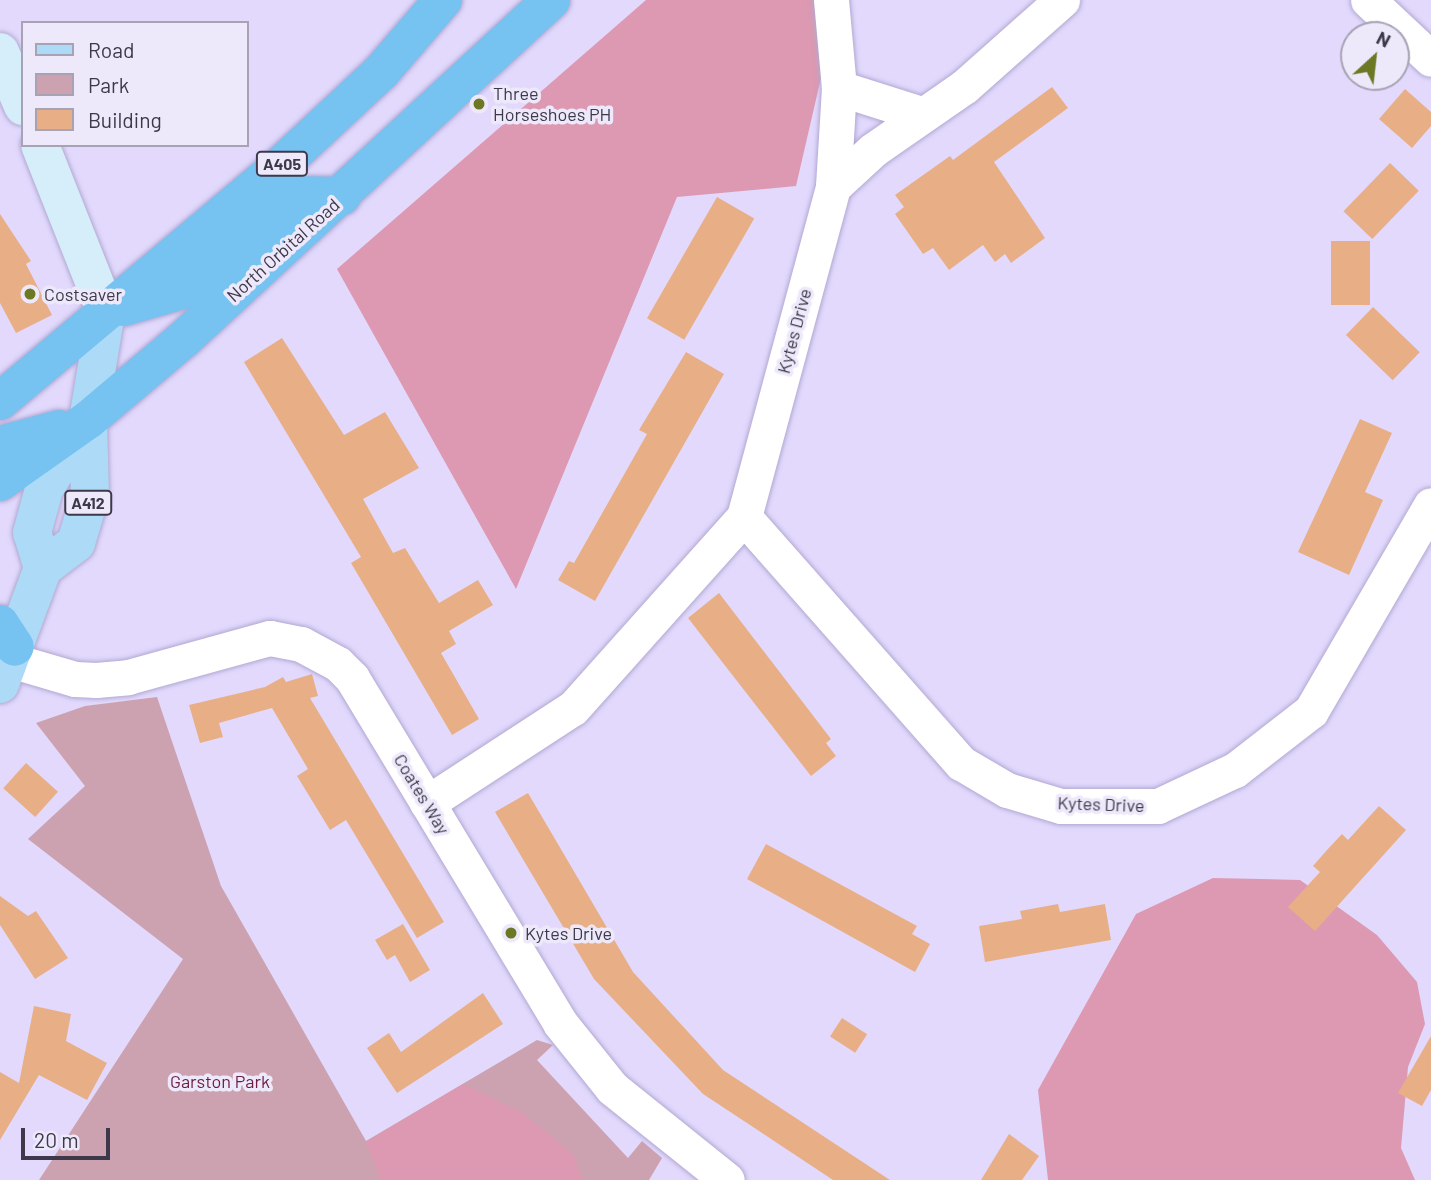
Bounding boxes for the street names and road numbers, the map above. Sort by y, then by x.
road number: A405 [256,152,308,176]
street label: North Orbital Road [222,194,344,306]
street label: Kytes Drive [772,286,816,376]
road number: A412 [64,490,112,516]
street label: Coates Way [390,750,454,838]
street label: Kytes Drive [1057,792,1145,816]

